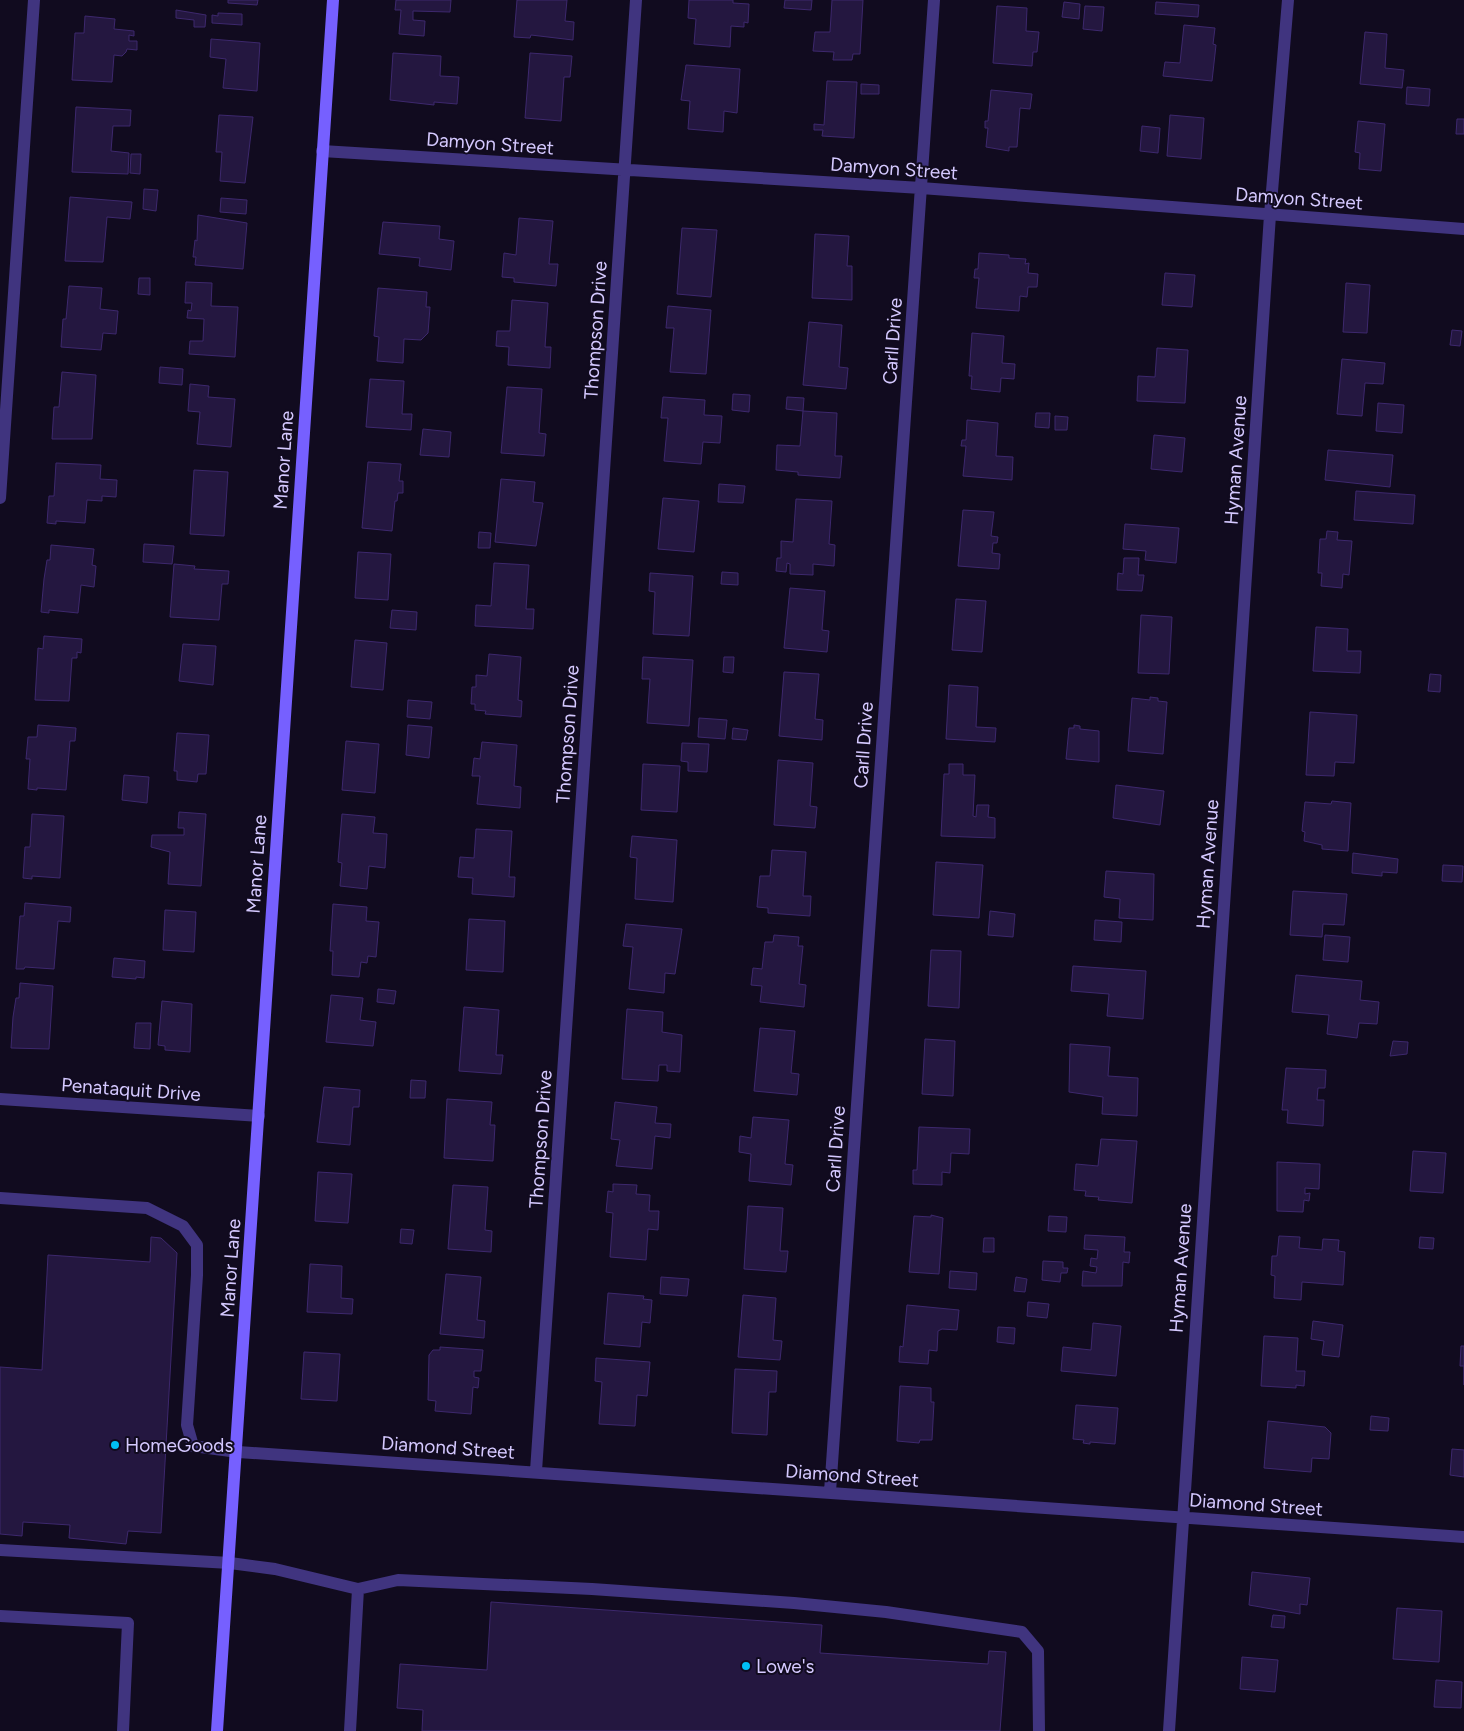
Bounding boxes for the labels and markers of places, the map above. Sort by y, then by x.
place label: HomeGoods [125,1434,233,1457]
marker: HomeGoods [109,1439,121,1451]
place label: Lowe's [756,1655,814,1678]
marker: Lowe's [740,1660,752,1672]

